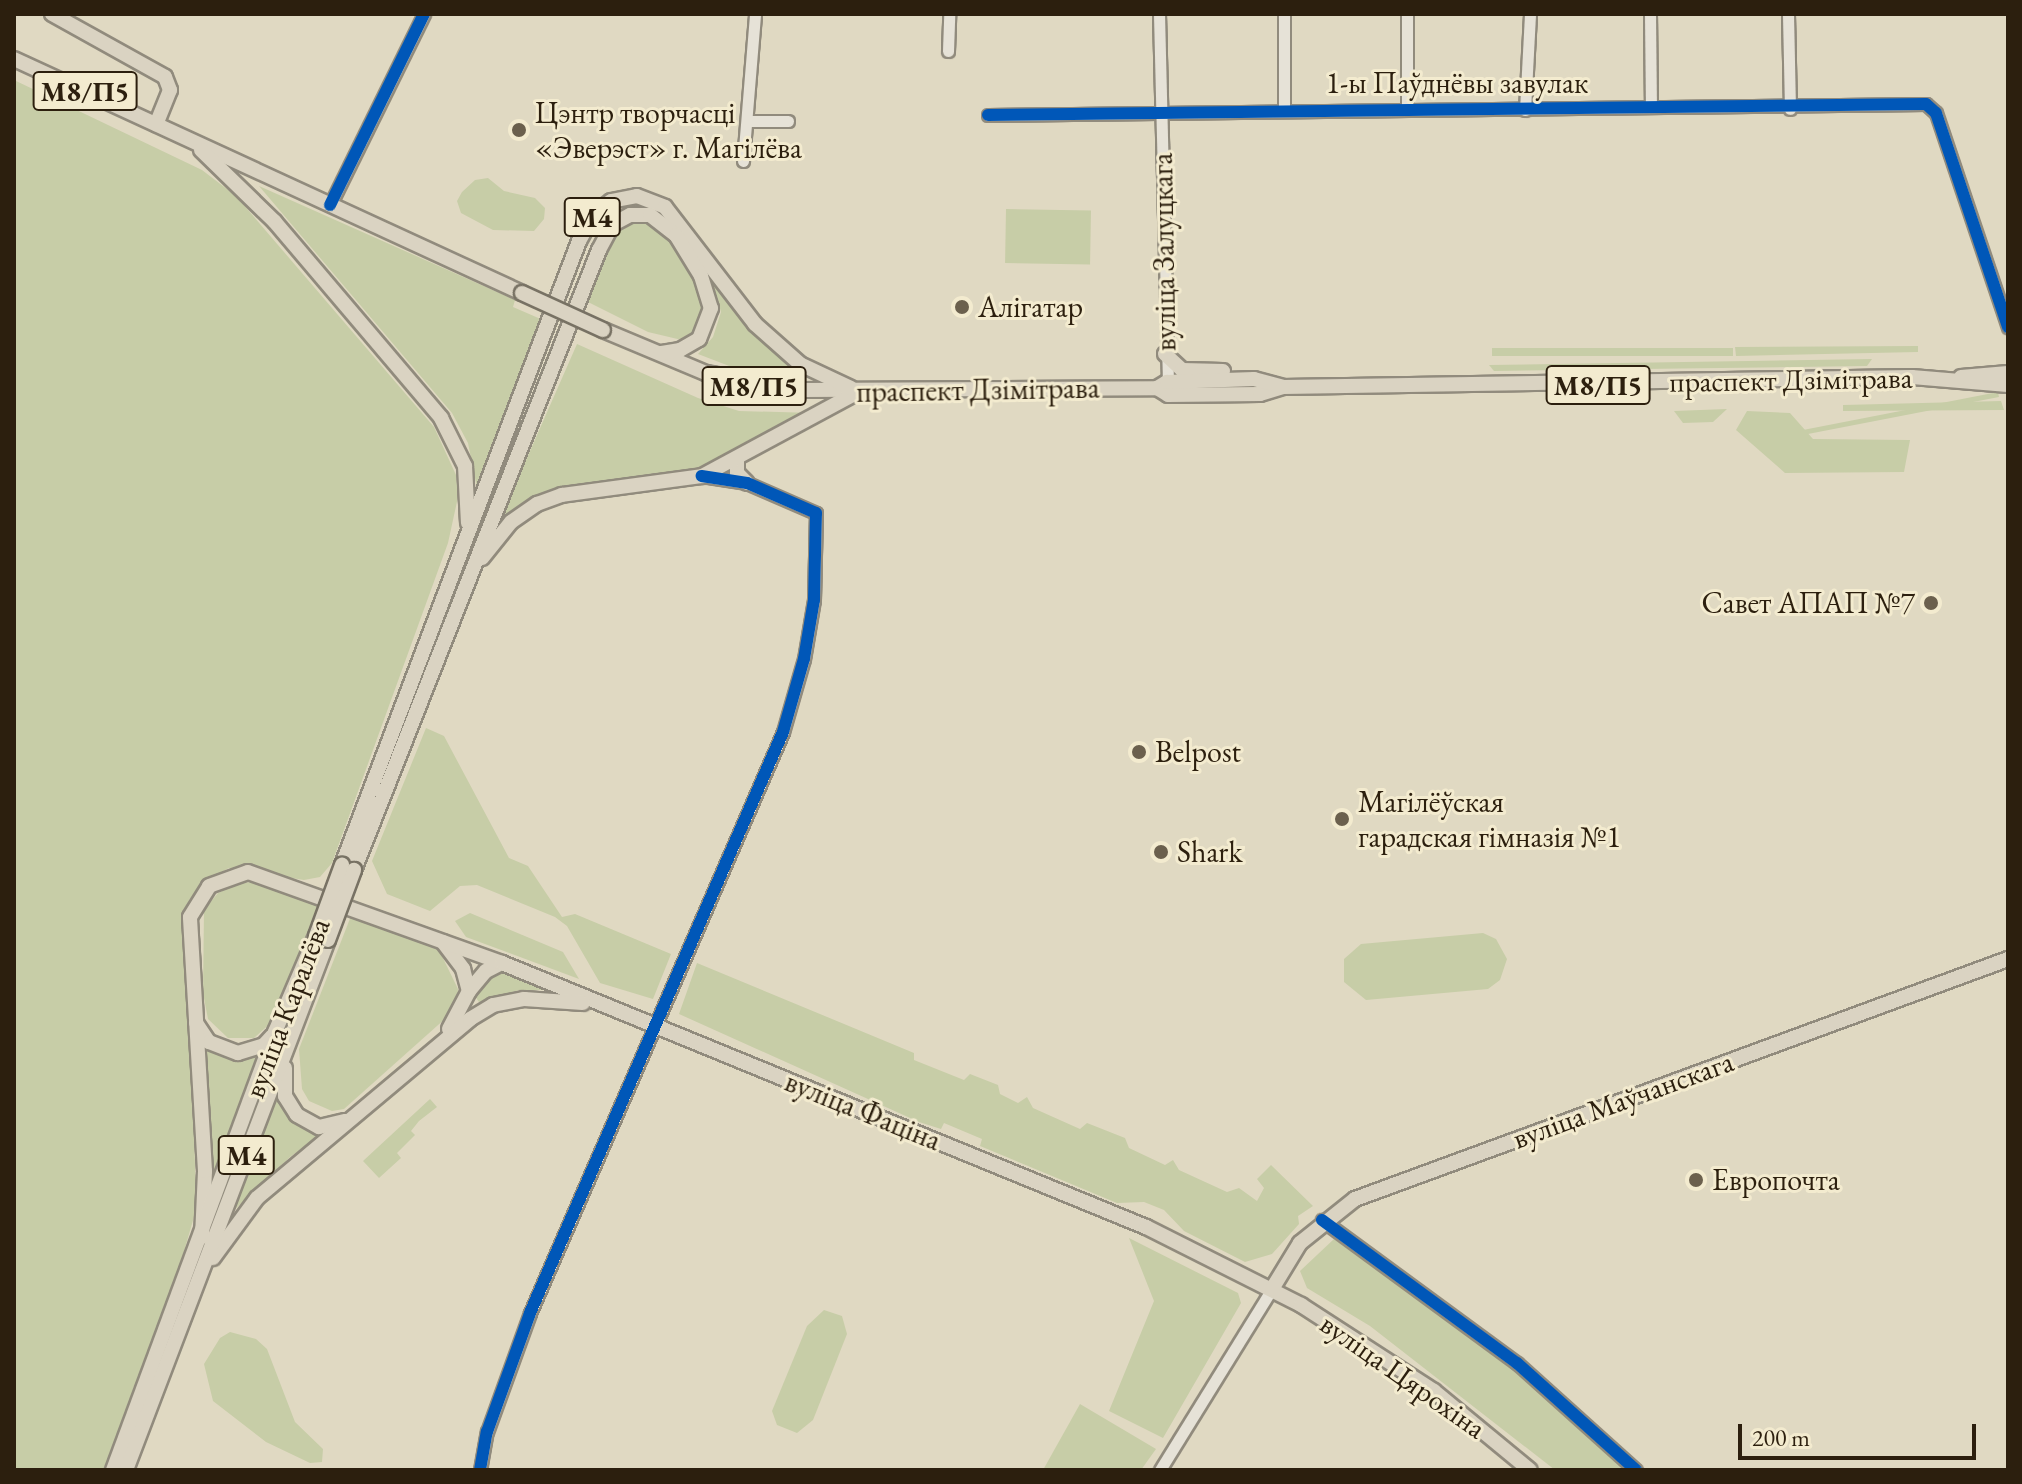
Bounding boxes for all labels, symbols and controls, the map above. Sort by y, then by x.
street label: 1-ы Паўднёвы завулак [1326,65,1588,101]
road number: М8/П5 [31,67,139,115]
place label: Цэнтр творчасці «Эверэст» г. Магілёва [535,95,802,166]
marker: Цэнтр творчасці «Эверэст» г. Магілёва [510,121,528,139]
street label: вуліца Залуцкага [1144,152,1184,352]
road number: М4 [562,193,622,241]
place label: Алігатар [978,289,1083,325]
marker: Алігатар [953,298,971,316]
street label: праспект Дзімітрава [1669,360,1913,400]
road number: М8/П5 [1544,361,1652,409]
road number: М8/П5 [700,362,808,410]
street label: праспект Дзімітрава [856,370,1100,410]
place label: Савет АПАП №7 [1701,585,1915,621]
marker: Савет АПАП №7 [1922,594,1940,612]
place label: Belpost [1155,734,1241,770]
marker: Belpost [1130,743,1148,761]
place label: Магілёўская гарадская гімназія №1 [1358,784,1621,854]
marker: Магілёўская гарадская гімназія №1 [1333,810,1351,828]
place label: Shark [1177,834,1242,870]
marker: Shark [1152,843,1170,861]
street label: вуліца Каралёва [236,913,338,1103]
street label: вуліца Маўчанскага [1508,1043,1738,1157]
street label: вуліца Фаціна [780,1063,946,1159]
road number: М4 [216,1131,276,1179]
place label: Европочта [1712,1162,1840,1198]
marker: Европочта [1687,1171,1705,1189]
street label: вуліца Цярохіна [1313,1306,1493,1446]
scale bar [1742,1408,1980,1458]
text: 200 m [1752,1422,1810,1453]

